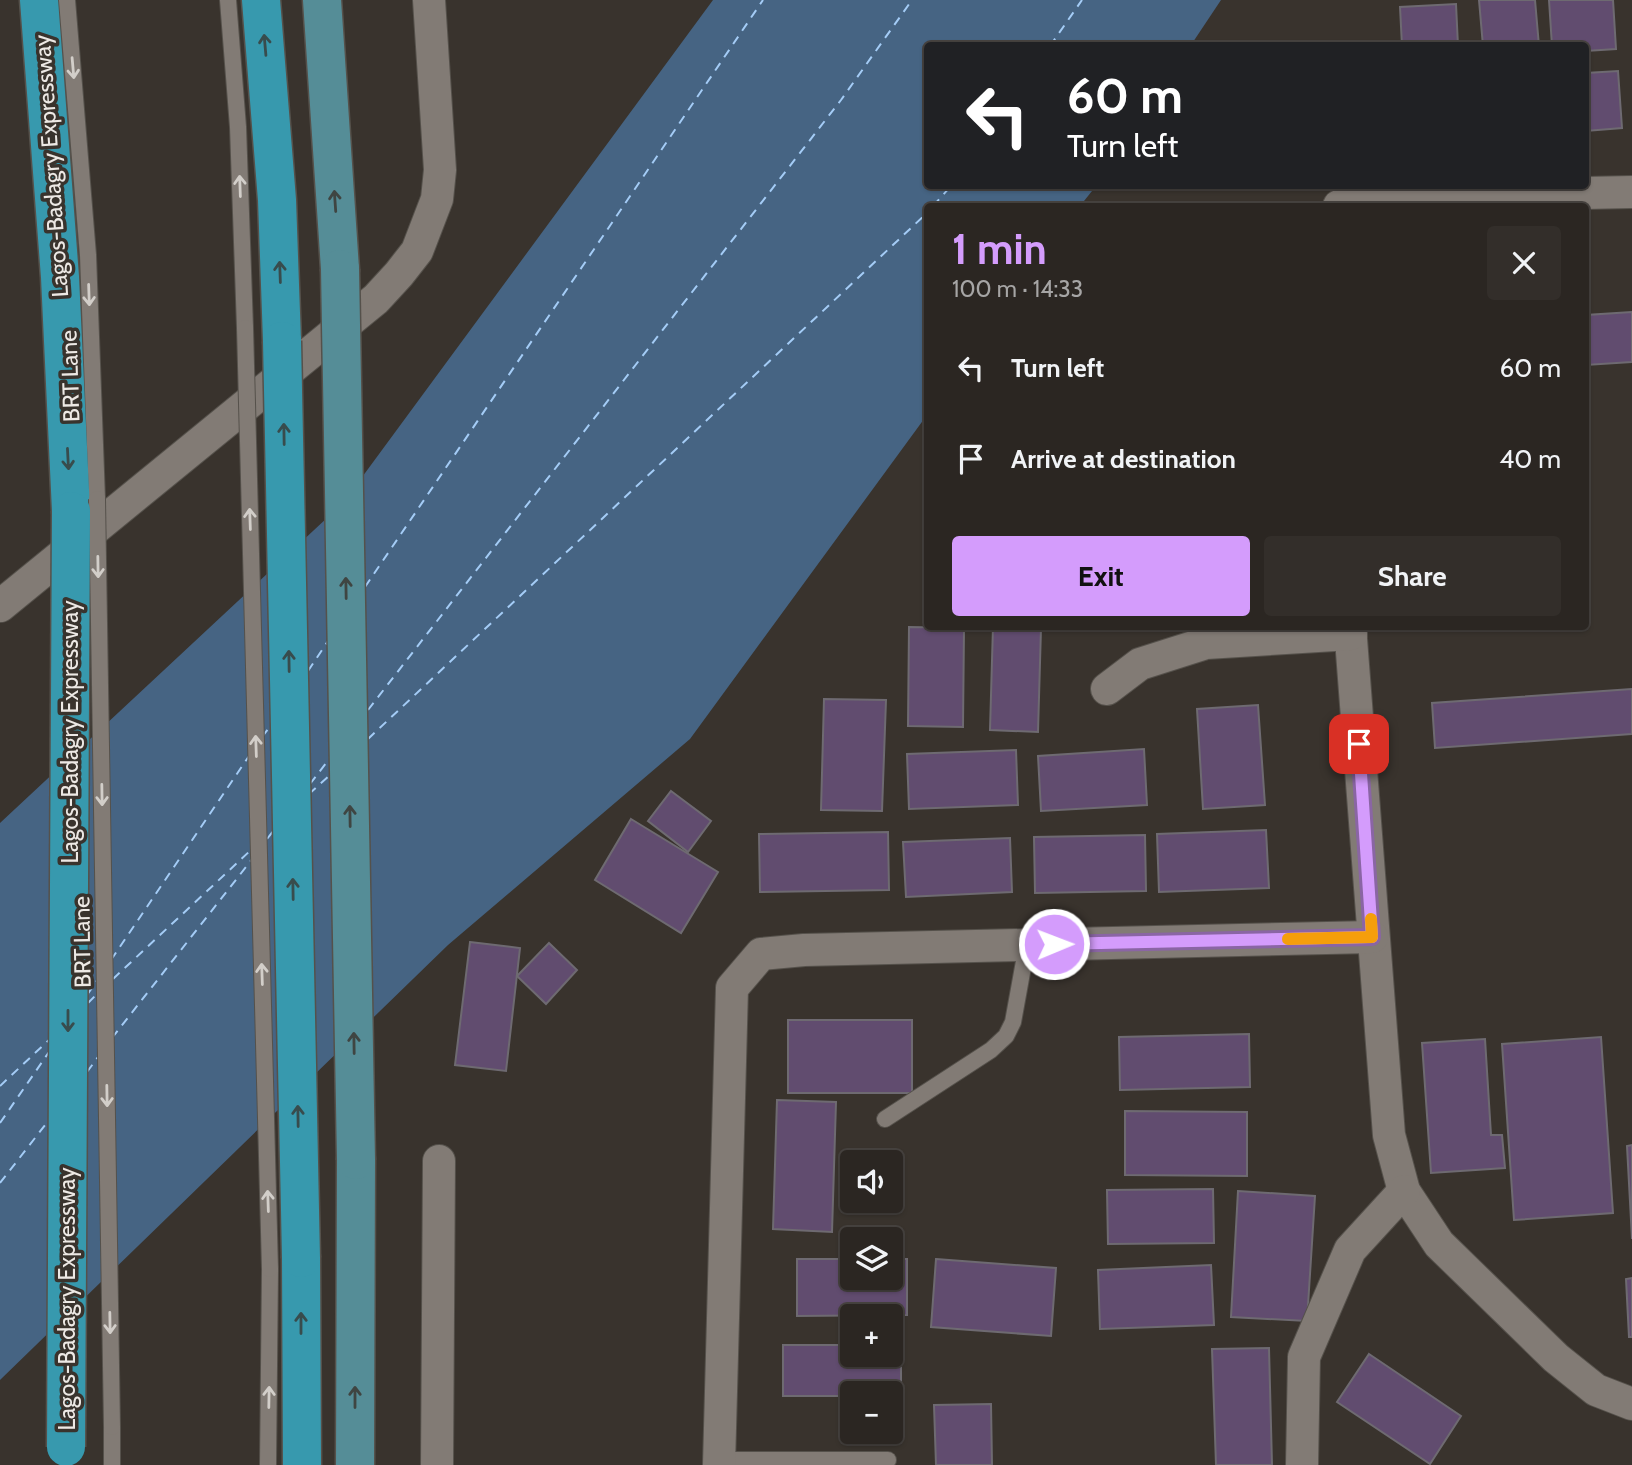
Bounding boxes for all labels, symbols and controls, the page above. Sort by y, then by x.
street label: Lagos-Badagry Expressway [28,33,74,298]
one-way arrow [258,35,271,57]
one-way arrow [67,56,80,79]
text: 60 m [1067,66,1183,125]
icon: left [952,70,1043,161]
text: Turn left [1067,126,1178,165]
one-way arrow [233,175,246,198]
one-way arrow [328,190,341,213]
text: 1 min [952,223,1047,275]
button: close [1487,226,1561,300]
one-way arrow [273,261,286,284]
text: 100 m · 14:33 [952,275,1083,303]
one-way arrow [83,283,96,306]
street label: BRT Lane [54,329,86,422]
icon: left [952,349,990,387]
text: Turn left [1011,352,1104,384]
text: 60 m [1499,352,1561,384]
one-way arrow [277,423,291,446]
icon: arrive [952,440,990,478]
text: Arrive at destination [1011,443,1236,475]
text: 40 m [1499,443,1561,475]
one-way arrow [61,448,74,471]
one-way arrow [244,507,257,530]
button: Exit [952,536,1250,616]
button: Share [1264,536,1561,616]
one-way arrow [91,555,105,578]
one-way arrow [339,577,352,600]
street label: Lagos-Badagry Expressway [56,600,84,864]
one-way arrow [282,650,296,673]
pin [1329,714,1389,774]
icon: arrive [1340,725,1378,763]
one-way arrow [250,735,263,758]
one-way arrow [95,783,109,806]
one-way arrow [343,804,357,827]
one-way arrow [287,877,300,900]
street label: BRT Lane [67,896,97,988]
position arrow [1017,907,1091,981]
one-way arrow [256,962,269,985]
one-way arrow [61,1009,75,1032]
one-way arrow [347,1032,361,1055]
one-way arrow [100,1084,114,1107]
one-way arrow [291,1105,305,1128]
map controls [840,1150,903,1444]
button: sound [840,1150,903,1213]
street label: Lagos-Badagry Expressway [53,1167,81,1431]
one-way arrow [262,1190,275,1213]
button: layers [840,1227,903,1290]
button: + [840,1304,903,1367]
one-way arrow [104,1311,117,1334]
one-way arrow [294,1312,308,1335]
button: − [840,1381,903,1444]
one-way arrow [262,1386,275,1409]
one-way arrow [348,1386,362,1409]

